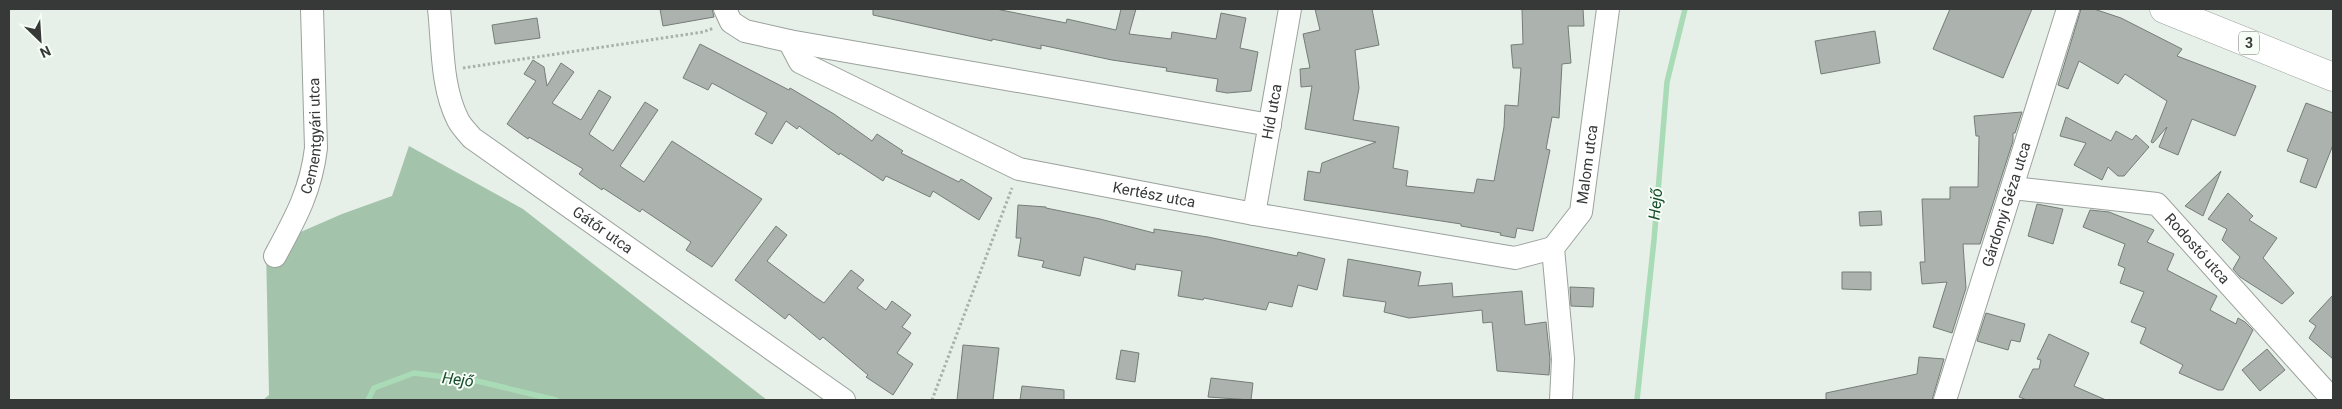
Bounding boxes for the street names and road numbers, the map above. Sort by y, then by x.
road number: 3 [2239,32,2259,54]
street label: Cementgyári utca [297,77,325,197]
street label: Híd utca [1258,83,1286,141]
street label: Malom utca [1573,124,1601,205]
street label: Gárdonyi Géza utca [1978,140,2035,269]
street label: Kertész utca [1111,178,1197,212]
street label: Gátőr utca [569,203,636,257]
street label: Rodostó utca [2161,210,2234,288]

